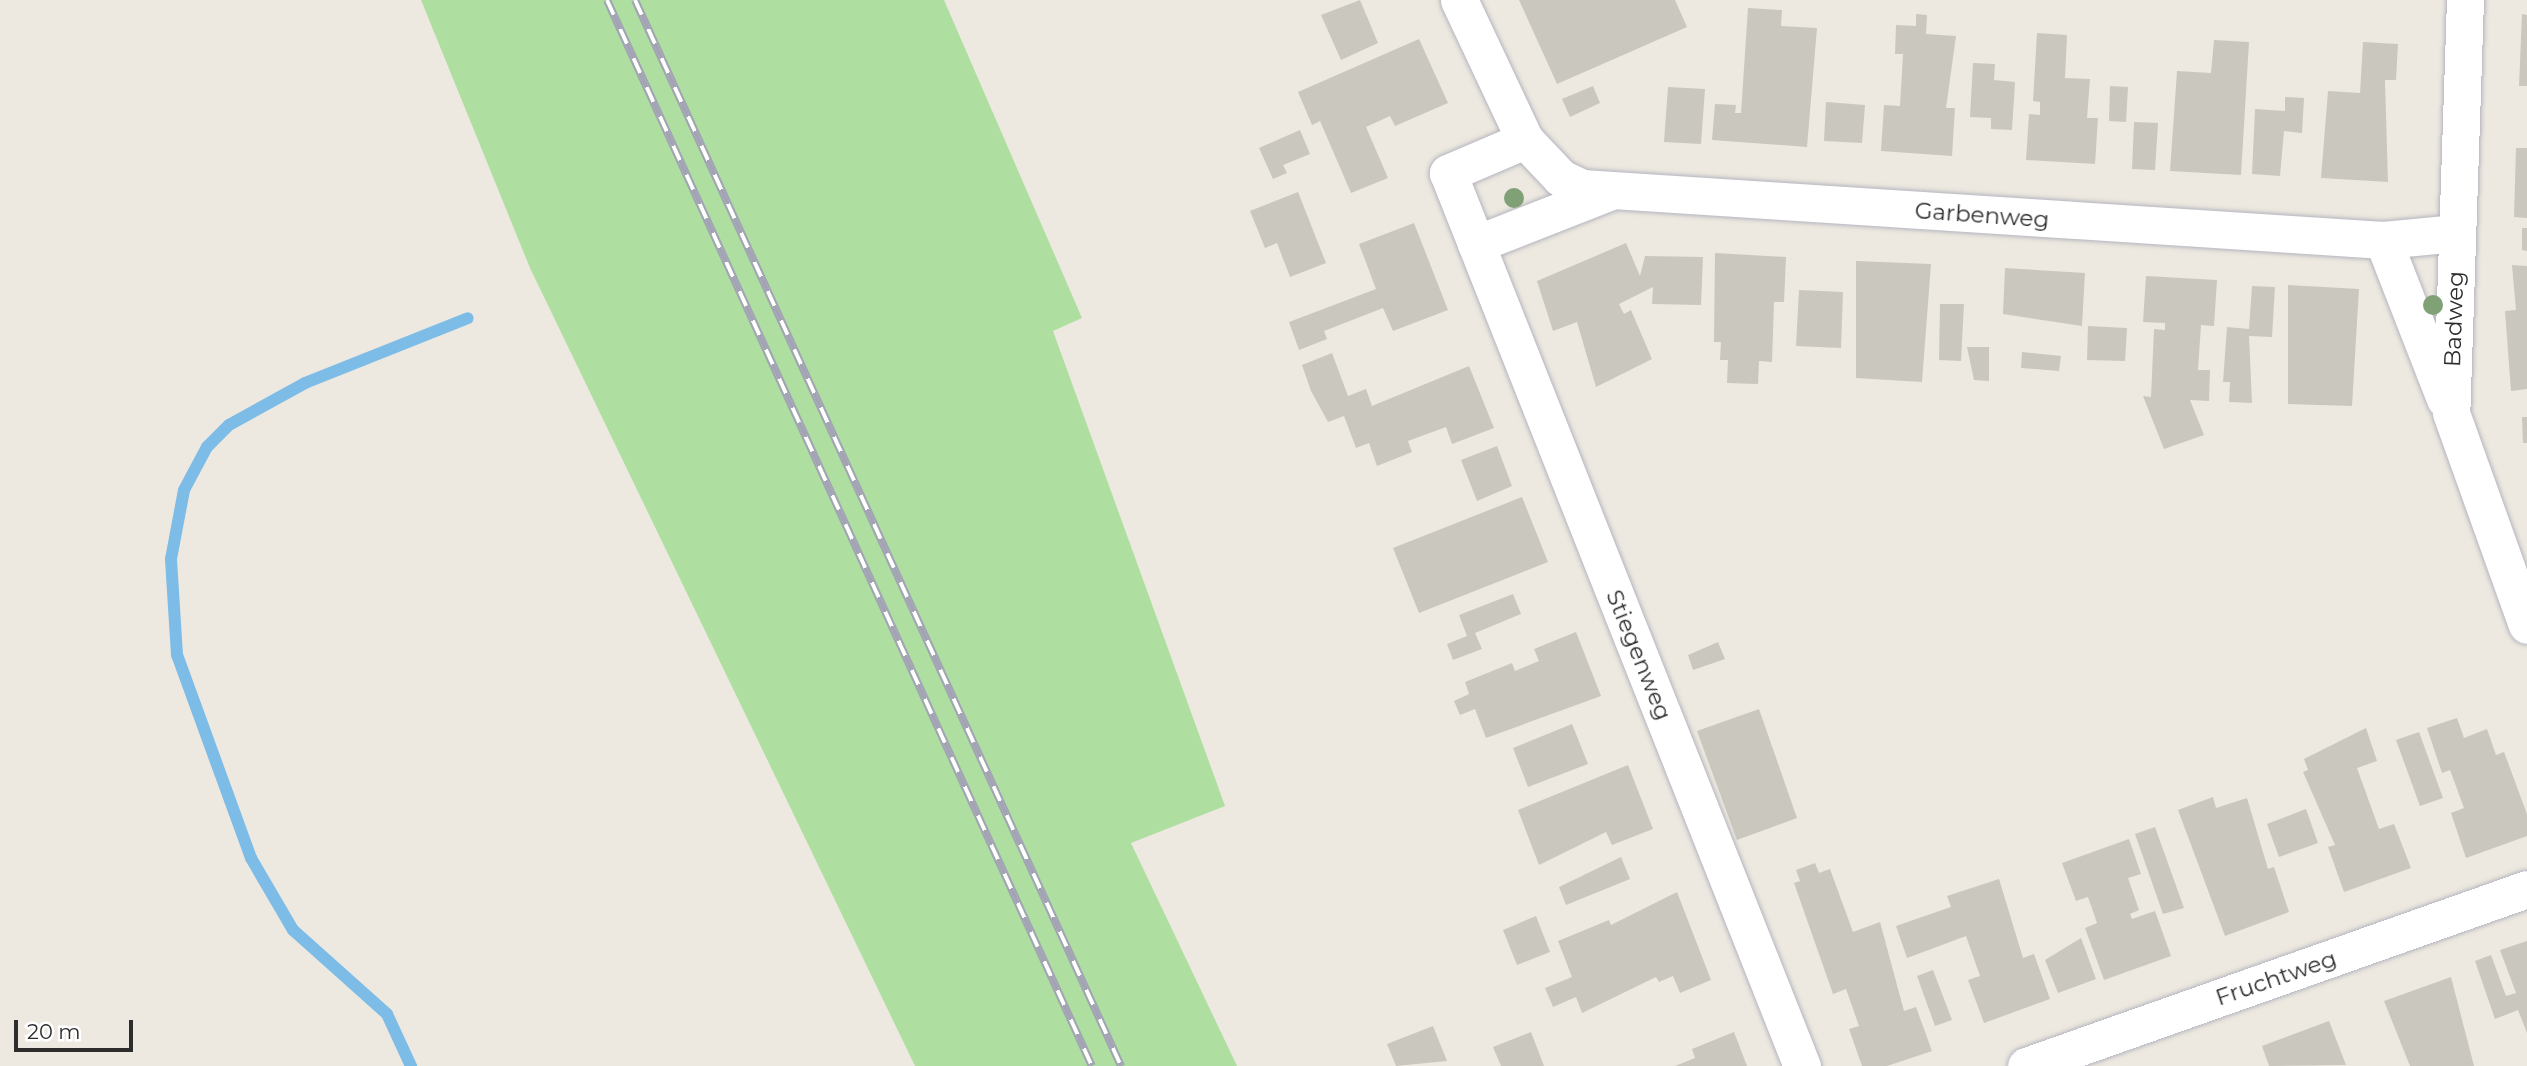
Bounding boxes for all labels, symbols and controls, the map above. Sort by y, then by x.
street label: Garbenweg [1914,197,2050,233]
street label: Badweg [2439,271,2469,367]
street label: Stiegenweg [1600,586,1678,724]
street label: Fruchtweg [2212,944,2340,1012]
scale bar [18,1006,136,1050]
text: 20 m [27,1019,81,1044]

